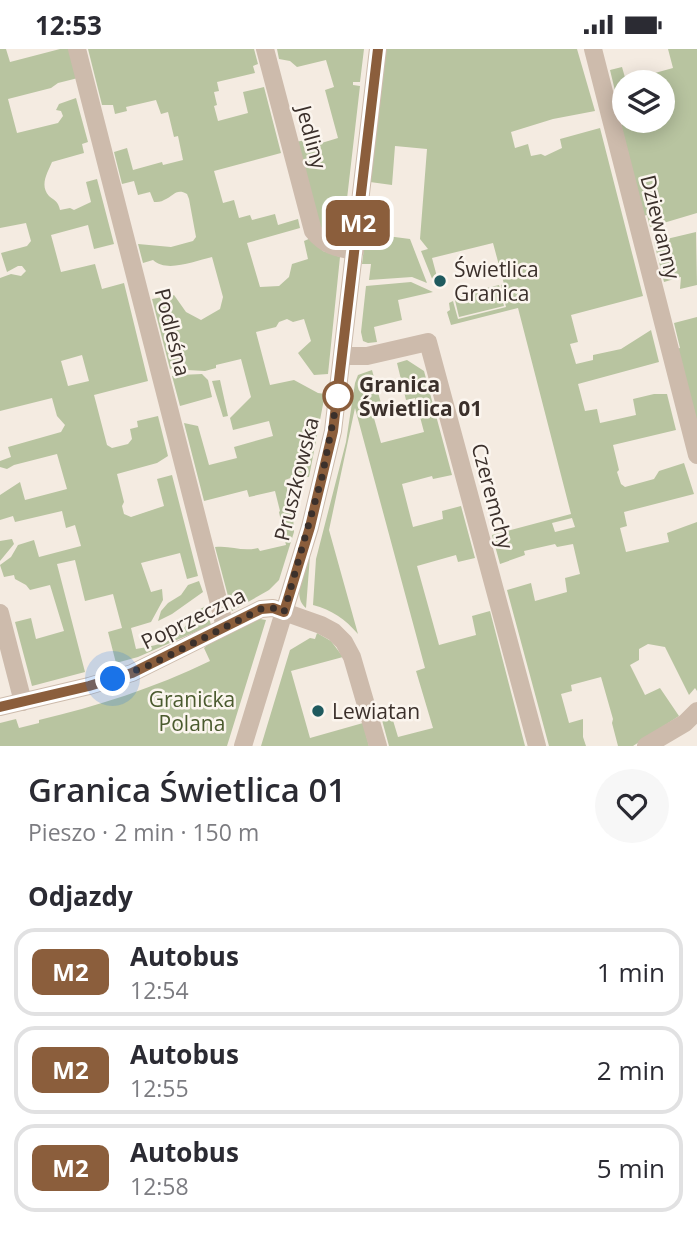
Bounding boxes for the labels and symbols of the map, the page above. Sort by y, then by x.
street label: Jedliny [290,100,334,172]
street label: Dziewanny [635,172,688,282]
line badge: M2 [326,200,390,246]
place label: Świetlica Granica [454,255,539,307]
marker: Świetlica Granica [432,273,448,289]
street label: Podleśna [149,285,197,379]
place label: Granica Świetlica 01 [359,370,482,422]
marker: Granica Świetlica 01 [323,381,353,411]
street label: Pruszkowska [267,414,325,544]
street label: Czeremchy [465,440,521,552]
street label: Poprzeczna [136,581,250,655]
your location [95,661,130,696]
park label: Granicka Polana [149,685,235,737]
place label: Lewiatan [332,697,420,725]
marker: Lewiatan [310,703,326,719]

